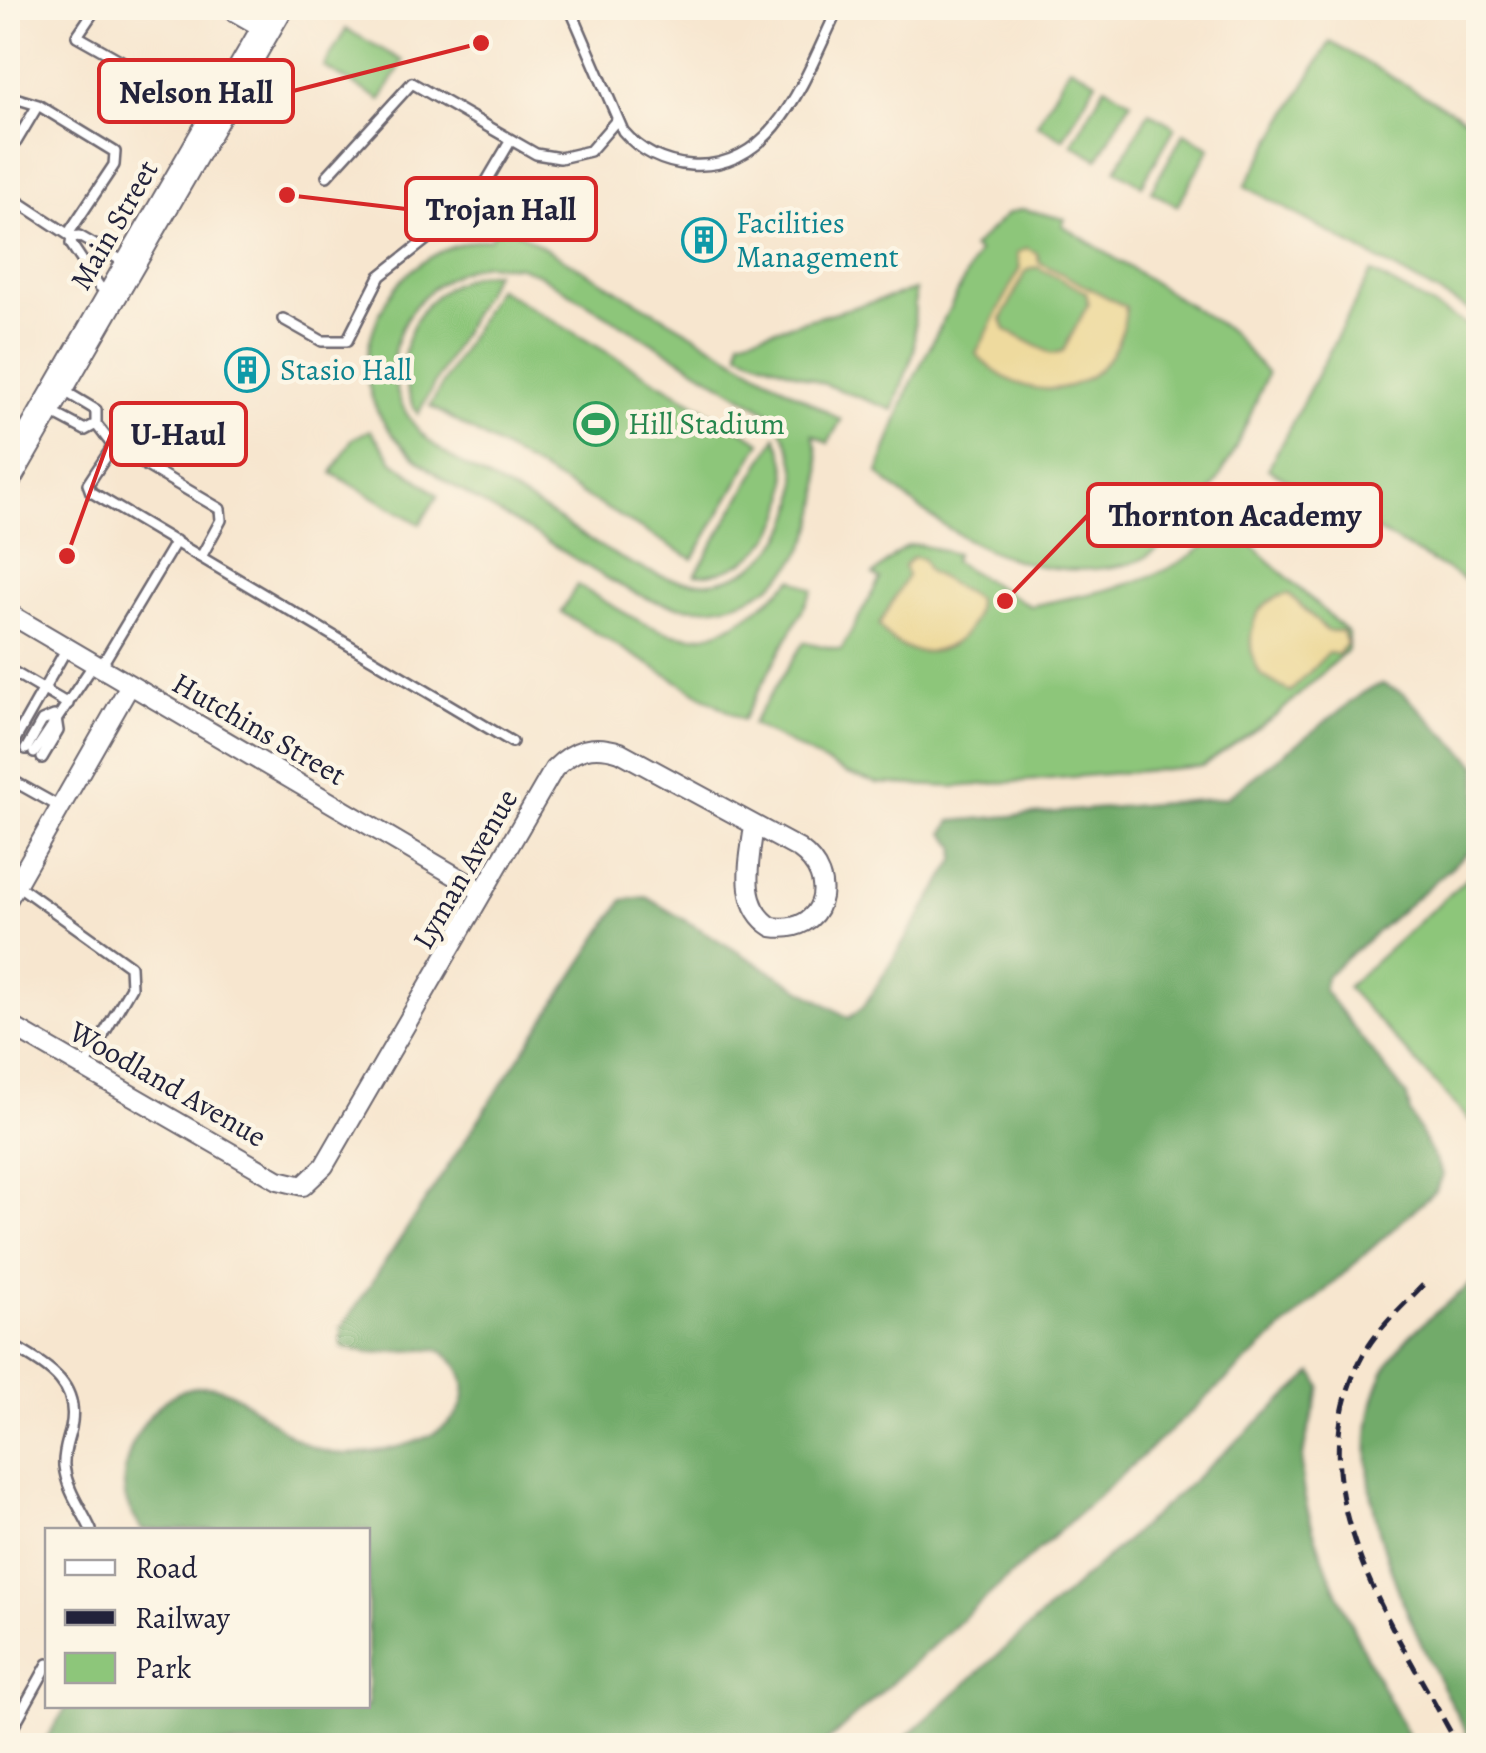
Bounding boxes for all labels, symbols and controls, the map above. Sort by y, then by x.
callout: Nelson Hall [99,60,293,122]
text: Nelson Hall [119,70,274,114]
street label: Main Street [61,153,167,297]
callout: Trojan Hall [406,178,596,240]
text: Trojan Hall [426,187,577,231]
place label: Facilities Management [736,203,899,277]
building icon: Facilities Management [681,217,727,263]
building icon: Stasio Hall [224,347,270,393]
place label: Stasio Hall [280,350,412,390]
sports icon: Hill Stadium [573,401,619,447]
callout: U-Haul [111,403,246,465]
place label: Hill Stadium [628,404,785,444]
text: U-Haul [130,412,226,456]
callout: Thornton Academy [1088,484,1381,546]
text: Thornton Academy [1109,493,1362,537]
street label: Hutchins Street [165,663,353,795]
street label: Lyman Avenue [403,782,527,956]
street label: Woodland Avenue [62,1011,274,1157]
legend [45,1528,370,1708]
text: Road [135,1548,198,1588]
text: Railway [135,1598,231,1638]
text: Park [135,1648,191,1688]

